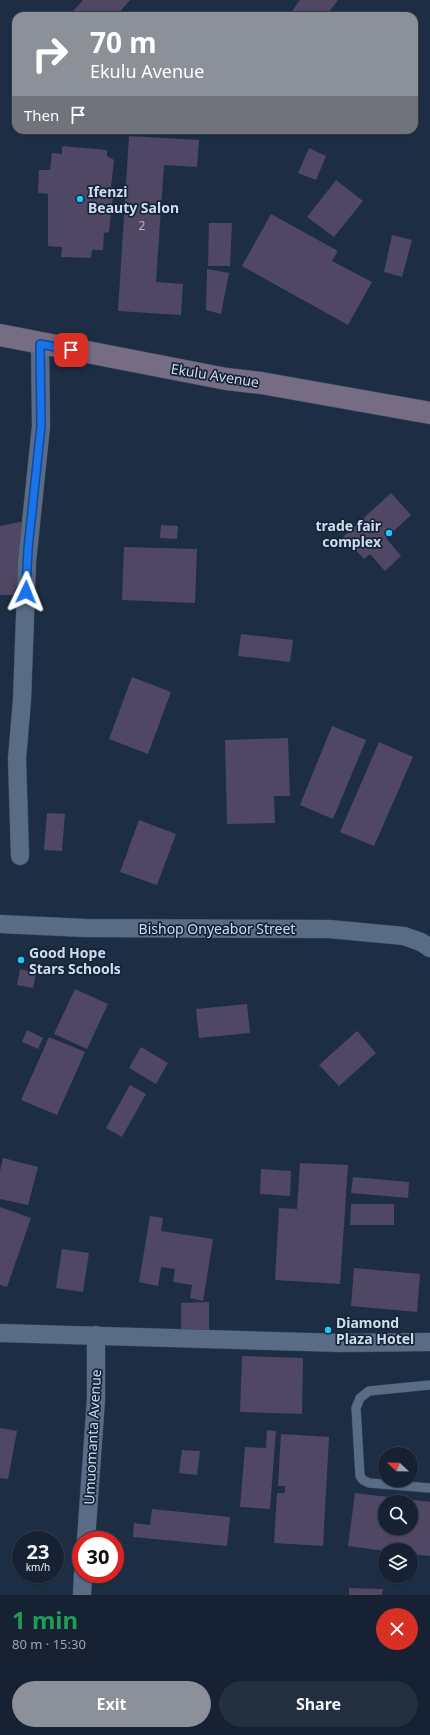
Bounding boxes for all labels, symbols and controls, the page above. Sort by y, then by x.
text: 70 m [90,23,157,61]
icon: right [24,28,76,80]
text: Ekulu Avenue [90,59,204,83]
icon: arrive [67,104,89,126]
text: Then [24,105,59,125]
place label: Ifenzi Beauty Salon [88,182,179,217]
marker: Ifenzi Beauty Salon [75,194,85,204]
house number: 2 [139,217,146,234]
pin [54,333,88,367]
icon: arrive [60,339,82,361]
street label: Ekulu Avenue [170,359,261,391]
place label: trade fair complex [315,516,382,551]
marker: trade fair complex [384,528,394,538]
position arrow [5,571,47,613]
street label: Bishop Onyeabor Street [139,919,295,938]
place label: Good Hope Stars Schools [29,943,121,978]
marker: Good Hope Stars Schools [16,955,26,965]
place label: Diamond Plaza Hotel [336,1313,414,1348]
marker: Diamond Plaza Hotel [323,1325,333,1335]
street label: Umuomanta Avenue [79,1369,105,1505]
north arrow [378,1447,418,1487]
map controls [378,1447,418,1583]
button: search [378,1495,418,1535]
speed limit sign: 30 [72,1531,124,1583]
text: 23 [27,1538,49,1565]
button: layers [378,1543,418,1583]
text: km/h [26,1560,50,1574]
text: 1 min [12,1603,78,1636]
button: close [376,1608,418,1650]
text: 80 m · 15:30 [12,1635,86,1653]
button: Exit [12,1681,211,1727]
button: Share [219,1681,418,1727]

